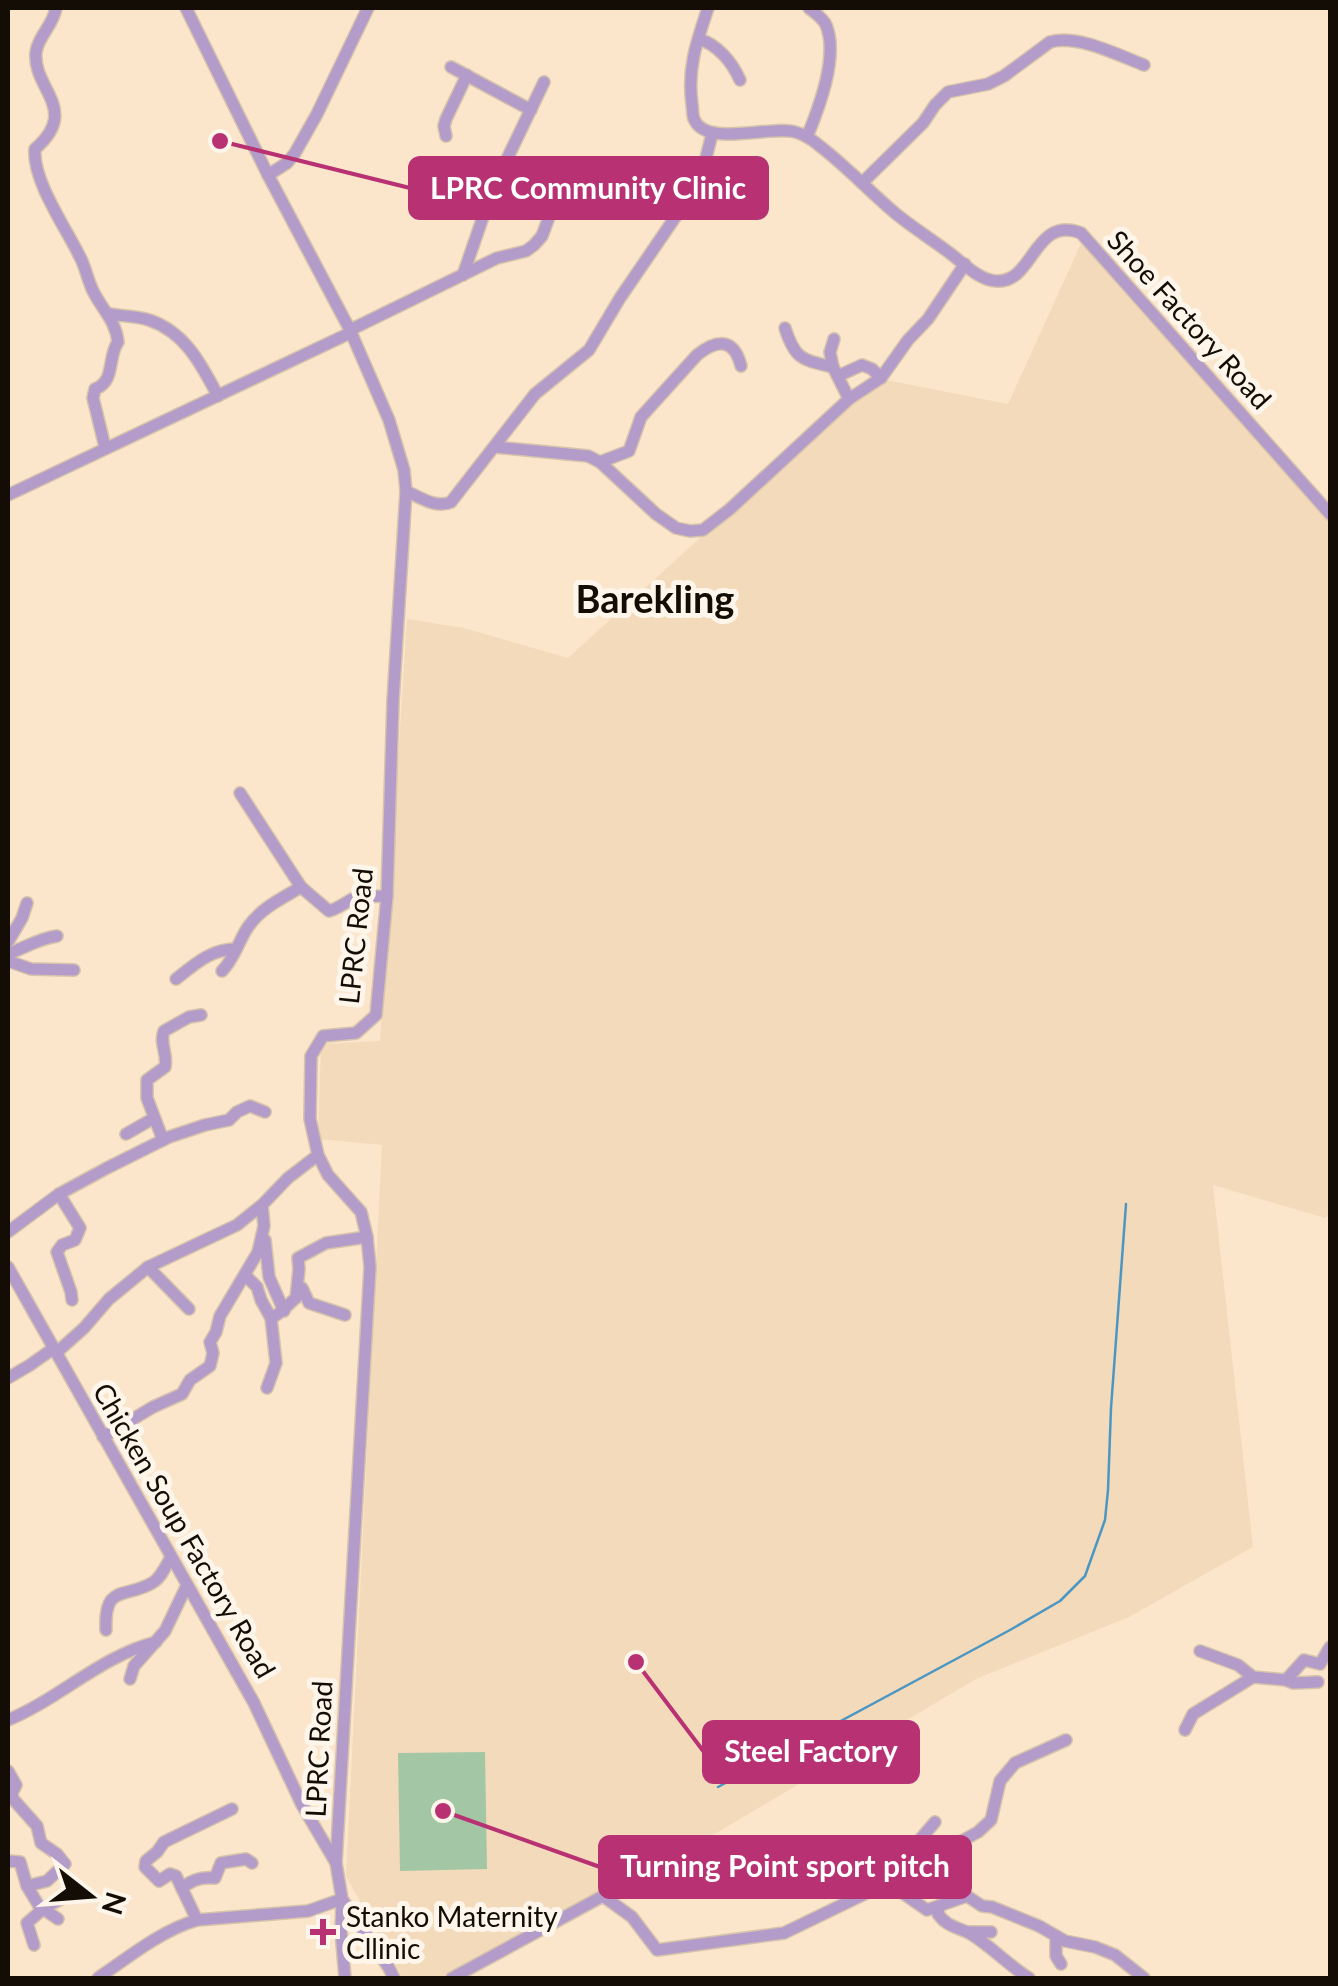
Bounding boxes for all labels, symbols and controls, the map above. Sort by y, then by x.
callout: LPRC Community Clinic [410,158,767,218]
text: LPRC Community Clinic [430,169,746,205]
street label: Shoe Factory Road [1101,223,1279,415]
district label: Barekling [576,575,734,621]
street label: LPRC Road [331,866,379,1006]
street label: Chicken Soup Factory Road [87,1376,283,1684]
street label: LPRC Road [297,1680,339,1818]
callout: Steel Factory [704,1722,918,1782]
text: Steel Factory [724,1732,898,1768]
callout: Turning Point sport pitch [600,1837,970,1897]
north arrow [40,1846,140,1946]
text: Turning Point sport pitch [620,1847,950,1883]
text: N [95,1888,134,1919]
place label: Stanko Maternity Cllinic [346,1899,558,1965]
marker: Stanko Maternity Cllinic [310,1919,336,1945]

